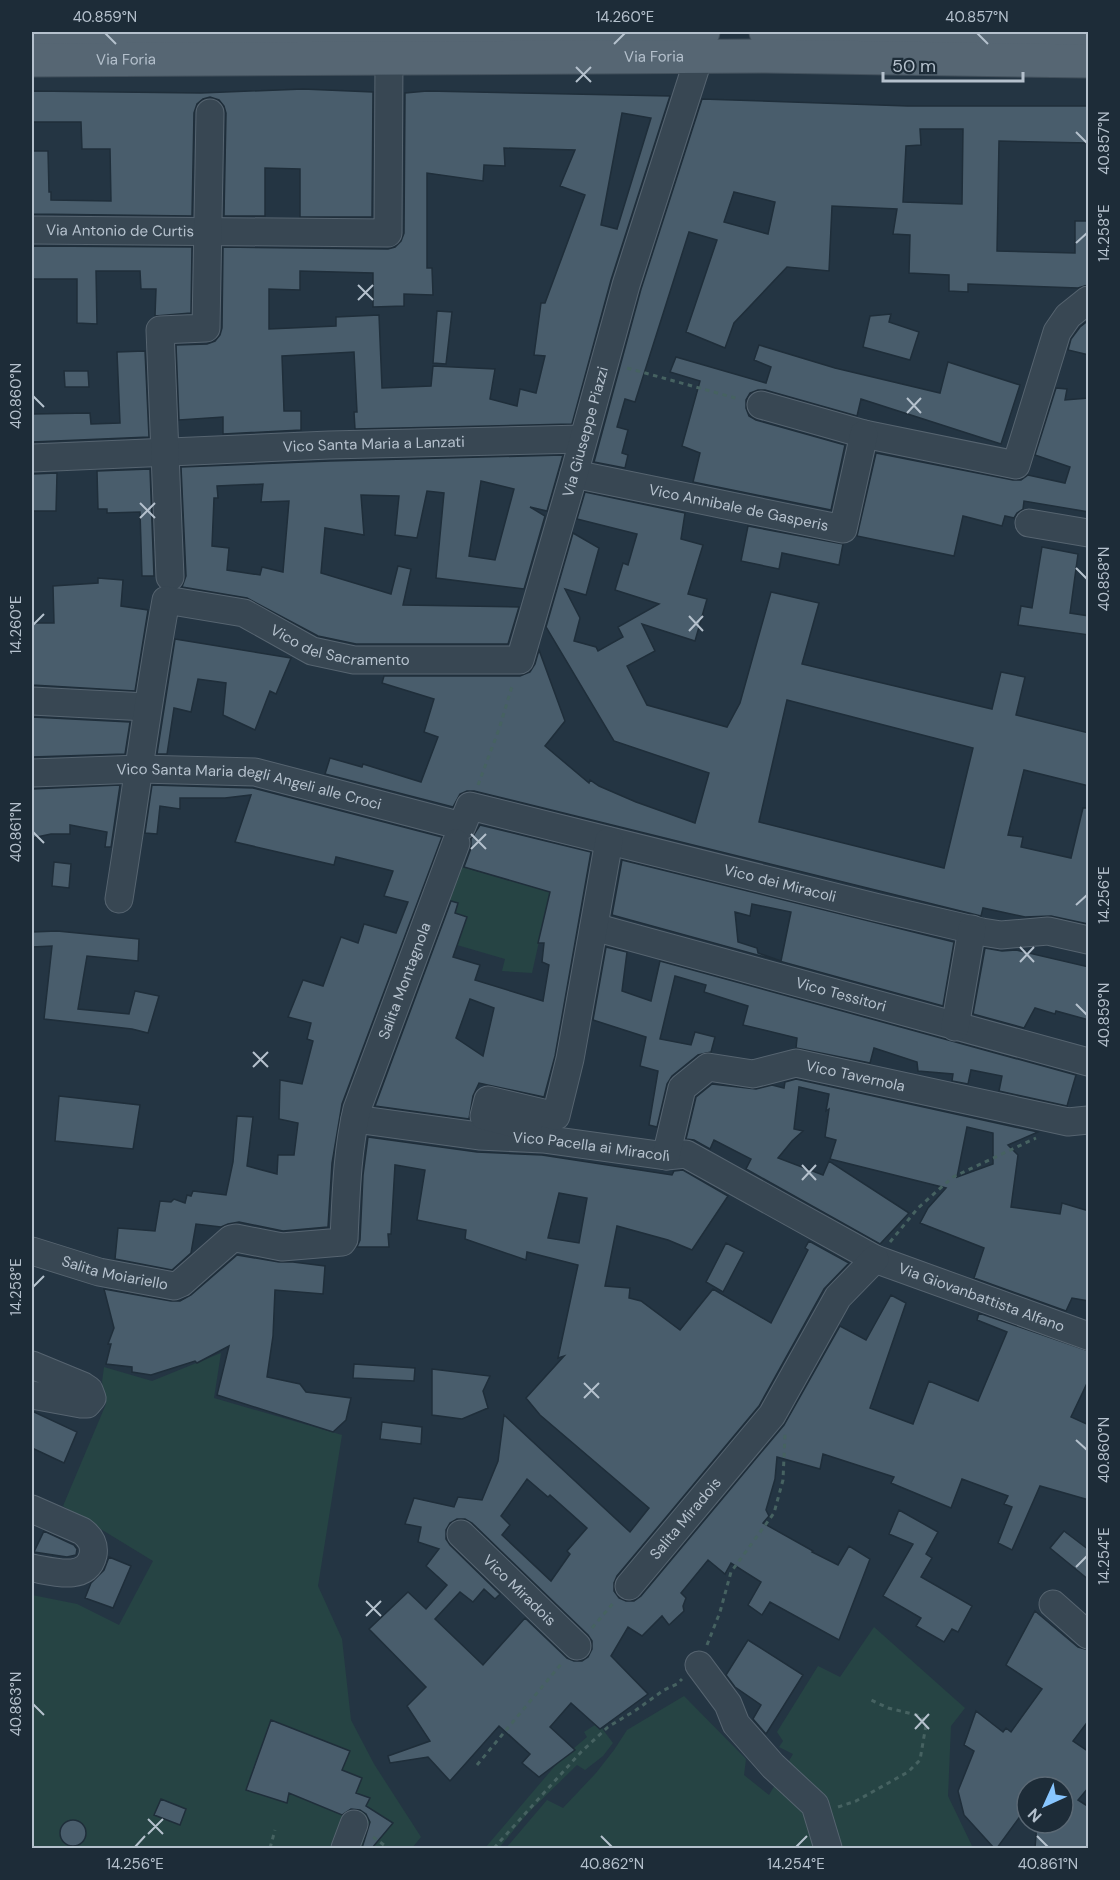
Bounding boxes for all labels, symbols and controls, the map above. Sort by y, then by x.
text: 40.859°N [73,7,137,27]
text: 14.260°E [596,7,654,27]
text: 40.857°N [945,7,1009,27]
scale bar [883,45,1022,83]
street label: Via Foria [624,46,684,67]
street label: Via Foria [96,49,156,70]
text: 50 m [892,54,936,78]
text: 40.857°N [1094,111,1114,175]
text: 14.258°E [1094,204,1114,262]
street label: Via Antonio de Curtis [46,220,194,241]
text: 40.860°N [6,363,26,429]
street label: Via Giuseppe Piazzi [558,364,613,499]
street label: Vico Santa Maria a Lanzati [282,432,465,457]
street label: Vico Annibale de Gasperis [647,480,830,536]
text: 40.858°N [1094,547,1114,611]
text: 14.260°E [6,596,26,654]
street label: Vico del Sacramento [267,620,410,670]
street label: Vico Santa Maria degli Angeli alle Croci [116,759,384,815]
text: 40.861°N [6,802,26,862]
street label: Vico dei Miracoli [722,860,838,907]
text: 14.256°E [1094,866,1114,924]
street label: Salita Montagnola [374,920,436,1042]
street label: Vico Tessitori [793,973,889,1016]
text: 40.859°N [1094,983,1114,1047]
street label: Vico Tavernola [804,1055,907,1096]
street label: Vico Pacella ai Miracoli [512,1128,671,1166]
street label: Salita Moiariello [59,1251,170,1295]
text: 14.258°E [6,1258,26,1316]
street label: Via Giovanbattista Alfano [896,1258,1068,1337]
text: 40.860°N [1094,1417,1114,1483]
street label: Salita Miradois [645,1473,726,1564]
text: 14.254°E [1094,1527,1114,1585]
street label: Vico Miradois [478,1550,560,1630]
text: 40.863°N [6,1672,26,1736]
north arrow [1015,1775,1075,1835]
text: N [1023,1804,1046,1827]
text: 14.256°E [106,1854,164,1874]
text: 40.862°N [580,1854,644,1874]
text: 14.254°E [767,1854,825,1874]
text: 40.861°N [1018,1854,1078,1874]

